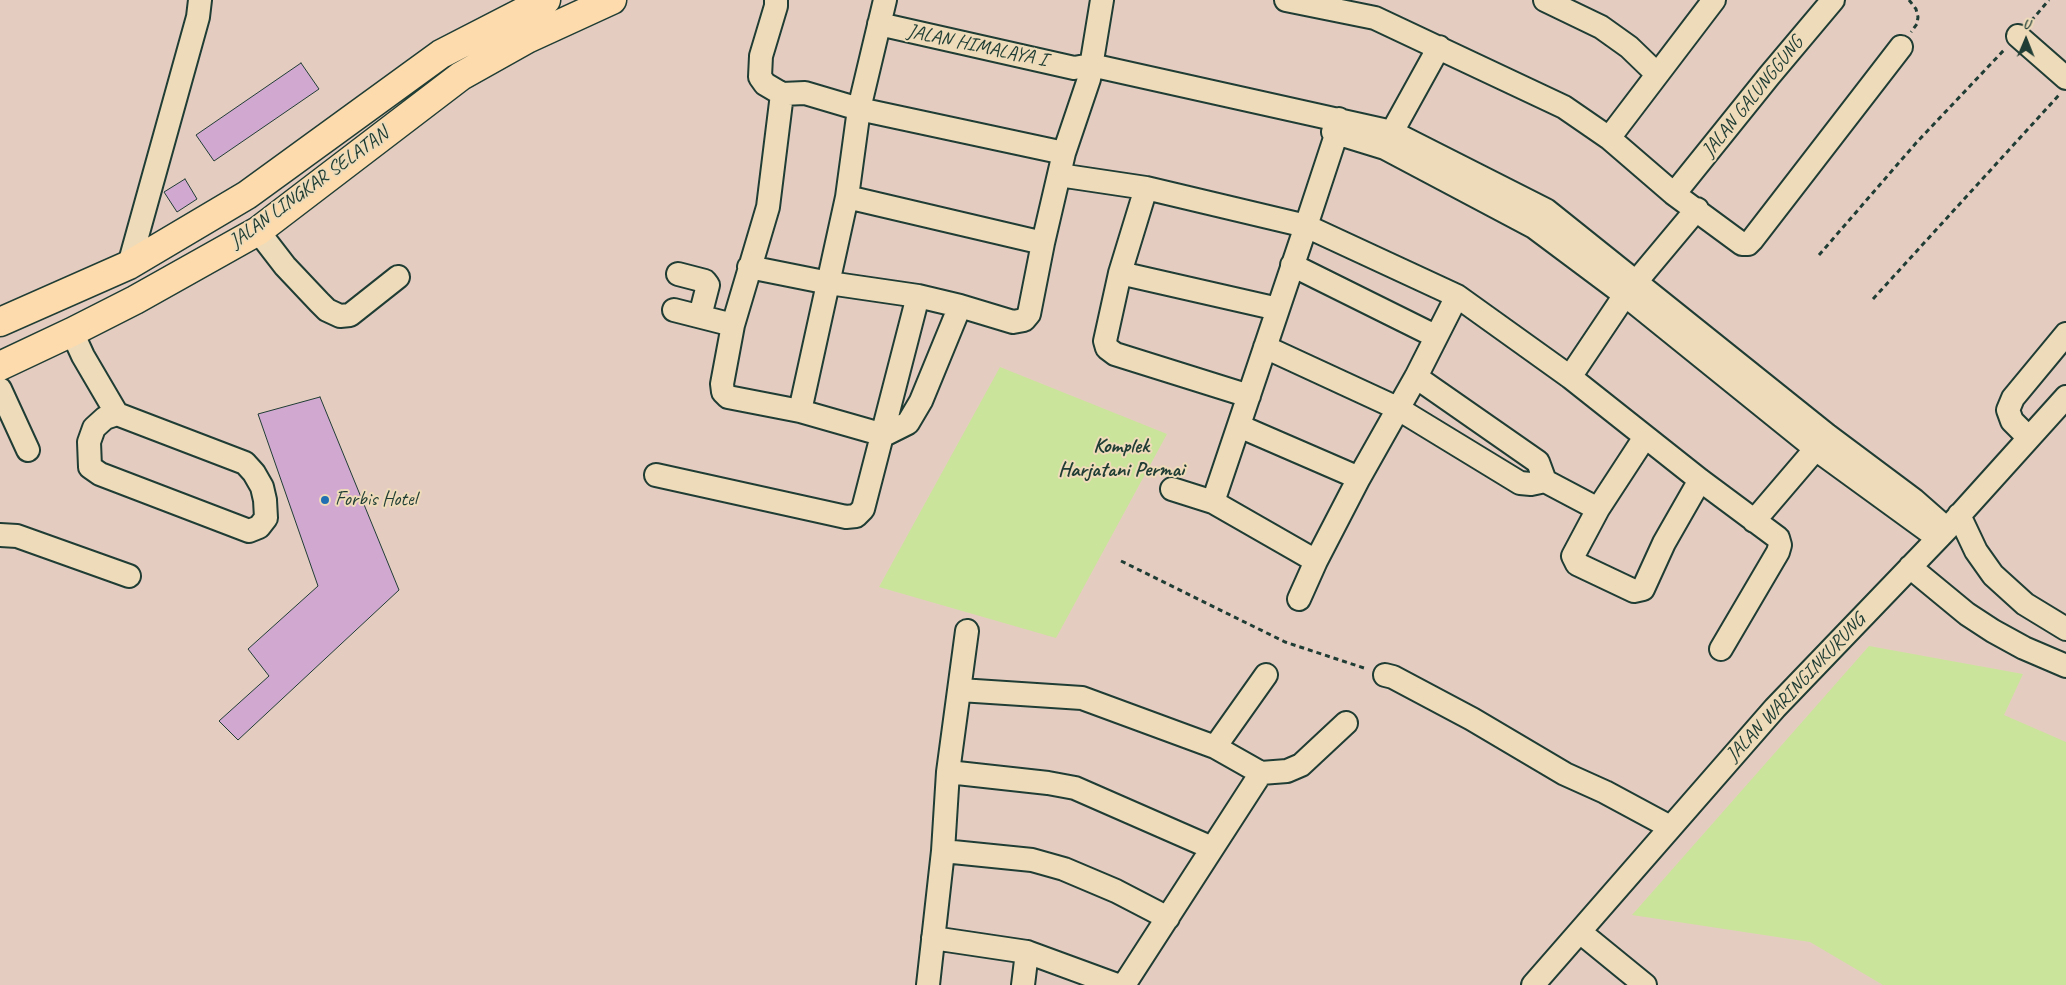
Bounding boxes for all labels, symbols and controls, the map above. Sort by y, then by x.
north arrow [2001,15,2051,65]
text: U [2023,16,2030,33]
street label: JALAN HIMALAYA I [905,20,1049,72]
street label: JALAN GALUNGGUNG [1697,32,1809,162]
street label: JALAN LINGKAR SELATAN [225,122,393,254]
district label: Komplek Harjatani Permai [1058,433,1184,483]
place label: Forbis Hotel [335,488,417,512]
marker: Forbis Hotel [319,494,331,506]
street label: JALAN WARINGINKURUNG [1721,609,1871,767]

